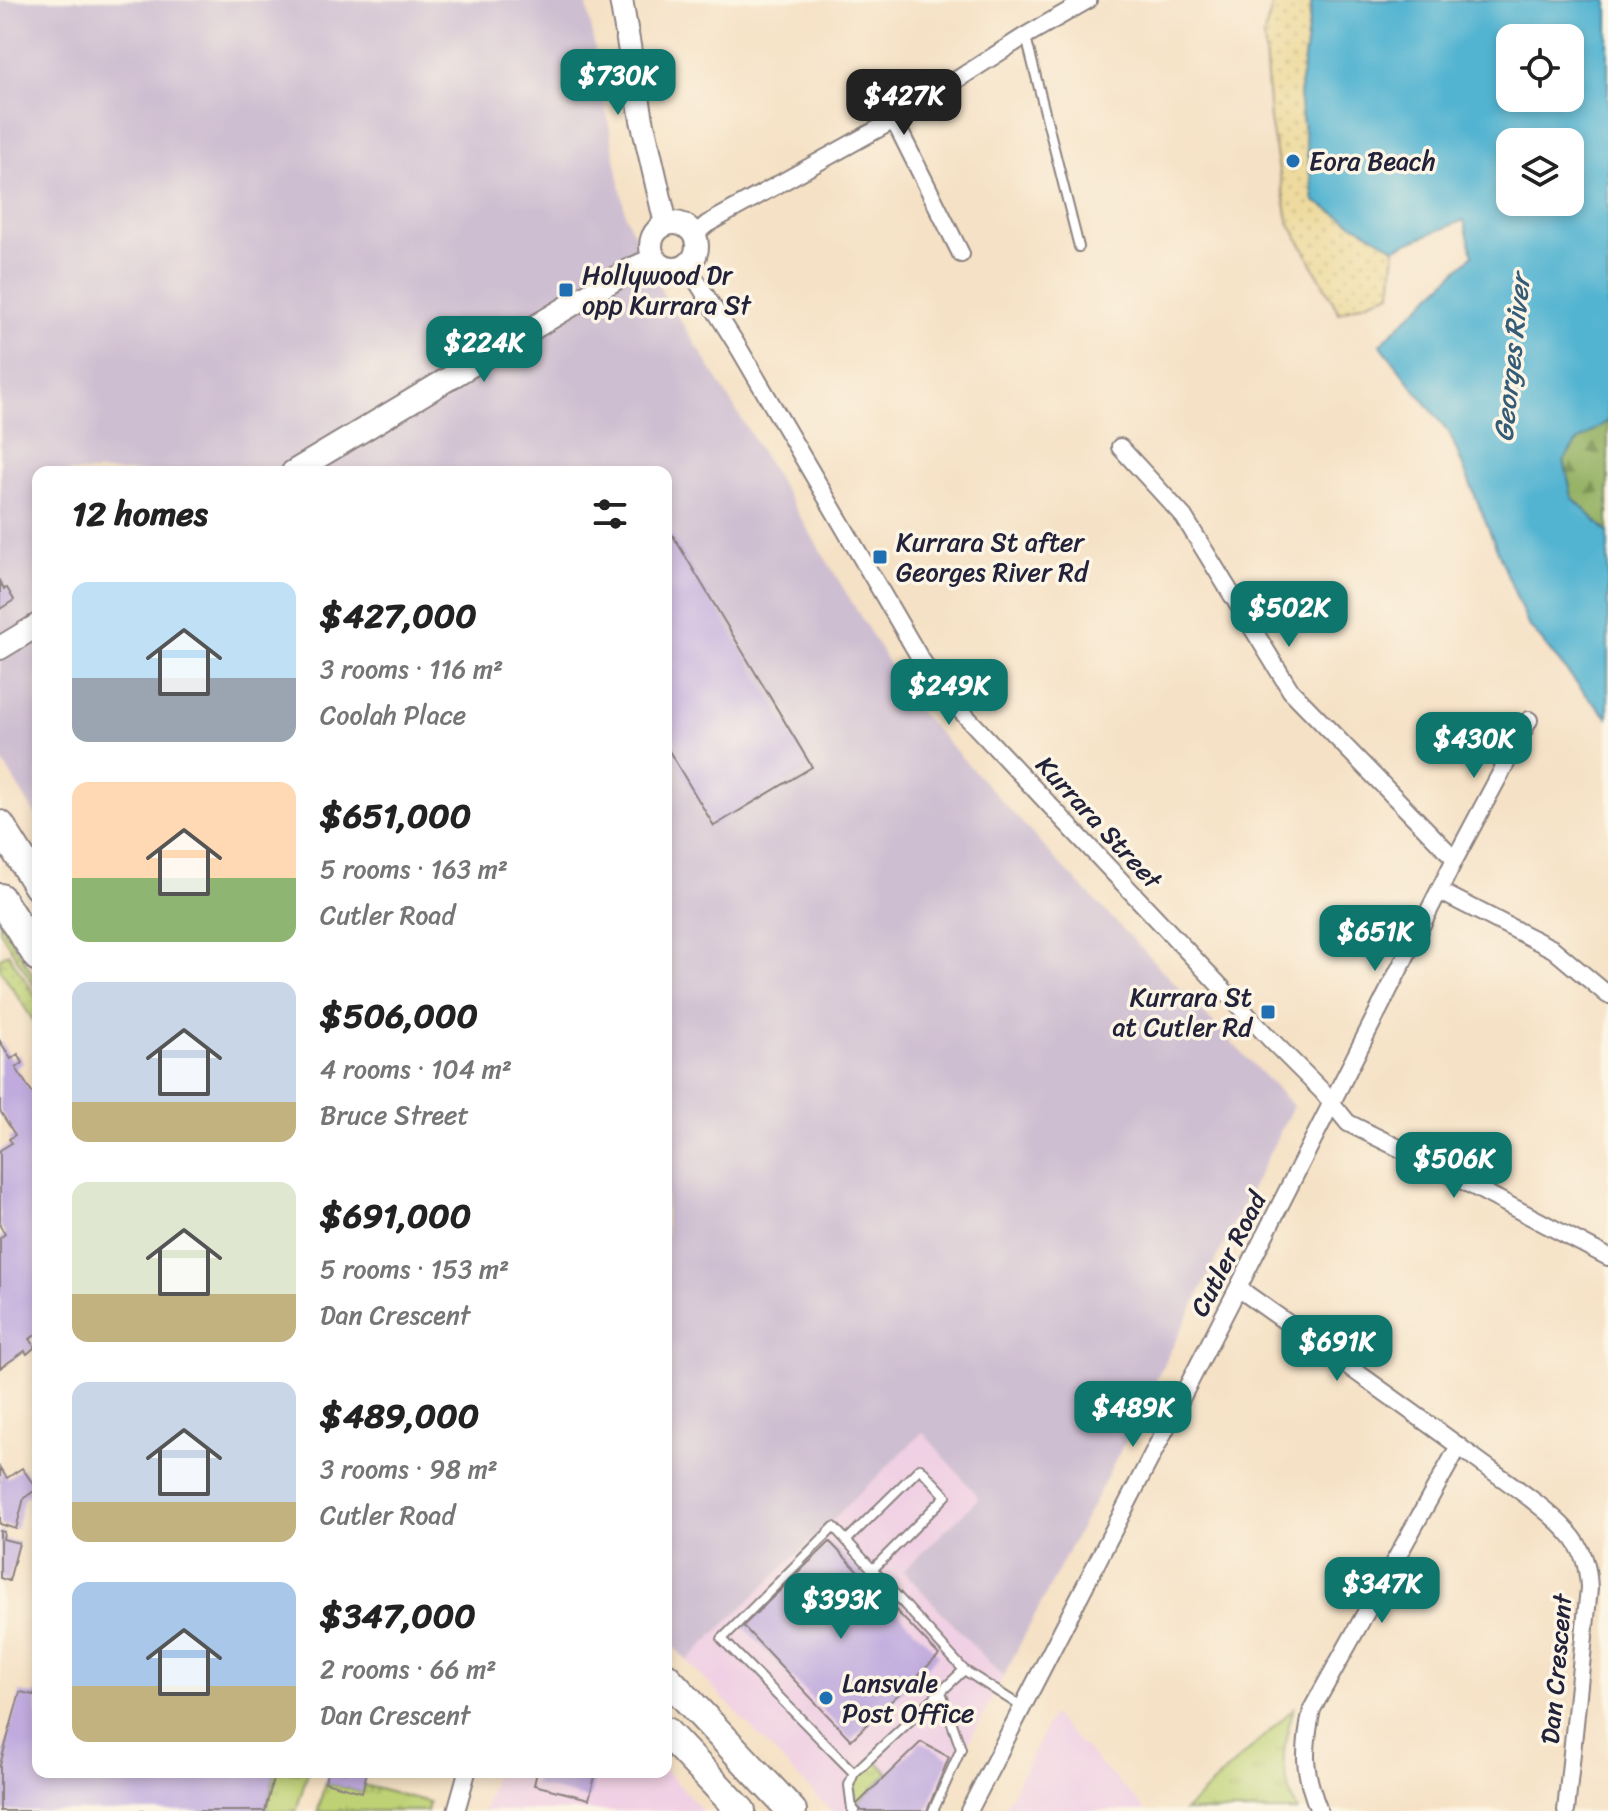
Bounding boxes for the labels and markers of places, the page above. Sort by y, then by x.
pin: $730K [562,49,674,117]
pin: $427K [848,69,960,137]
place label: Eora Beach [1309,138,1436,184]
marker: Eora Beach [1284,152,1302,170]
place label: Hollywood Dr opp Kurrara St [582,252,752,328]
marker: Hollywood Dr opp Kurrara St [557,281,575,299]
pin: $224K [428,316,540,384]
place label: Kurrara St after Georges River Rd [896,519,1090,595]
marker: Kurrara St after Georges River Rd [871,548,889,566]
pin: $502K [1233,581,1345,649]
pin: $249K [893,659,1005,727]
pin: $430K [1418,712,1530,780]
pin: $651K [1319,905,1431,973]
place label: Kurrara St at Cutler Rd [1112,974,1254,1050]
marker: Kurrara St at Cutler Rd [1259,1003,1277,1021]
pin: $506K [1398,1132,1510,1200]
pin: $691K [1281,1315,1393,1383]
pin: $489K [1077,1381,1189,1449]
pin: $347K [1326,1557,1438,1625]
pin: $393K [785,1573,897,1641]
place label: Lansvale Post Office [842,1660,974,1736]
marker: Lansvale Post Office [817,1689,835,1707]

